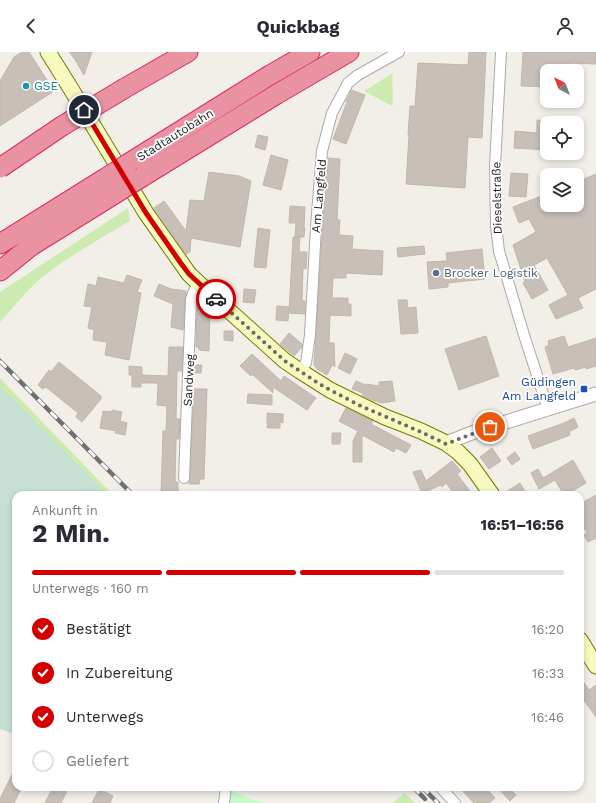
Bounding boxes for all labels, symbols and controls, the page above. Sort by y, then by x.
icon: back [20,15,42,37]
icon: person [554,15,576,37]
text: Quickbag [257,16,339,37]
north arrow [540,64,584,108]
map controls [540,64,584,212]
place label: GSE [34,79,58,93]
marker: GSE [21,81,31,91]
pin [67,93,101,127]
icon: home [73,99,95,121]
street label: Stadtautobahn [134,106,216,164]
button: locate [540,116,584,160]
street label: Am Langfeld [309,159,329,233]
street label: Dieselstraße [489,161,505,235]
button: layers [540,168,584,212]
place label: Brocker Logistik [444,266,538,280]
marker: Brocker Logistik [431,268,441,278]
courier [196,279,236,319]
icon: car [205,288,227,310]
street label: Sandweg [181,353,197,407]
place label: Güdingen Am Langfeld [502,375,576,403]
marker: Güdingen Am Langfeld [579,384,589,394]
pin [473,410,507,444]
icon: bag [479,416,501,438]
text: Ankunft in [32,503,98,518]
text: 16:51–16:56 [481,516,564,534]
text: 2 Min. [32,518,110,548]
text: Unterwegs · 160 m [32,581,149,596]
icon: check [32,618,54,640]
text: Bestätigt [66,620,131,638]
text: 16:20 [532,622,564,637]
icon: check [32,662,54,684]
text: In Zubereitung [66,664,173,682]
text: 16:33 [532,666,564,681]
icon: check [32,706,54,728]
text: Unterwegs [66,708,144,726]
text: 16:46 [531,710,564,725]
text: Geliefert [66,752,129,770]

